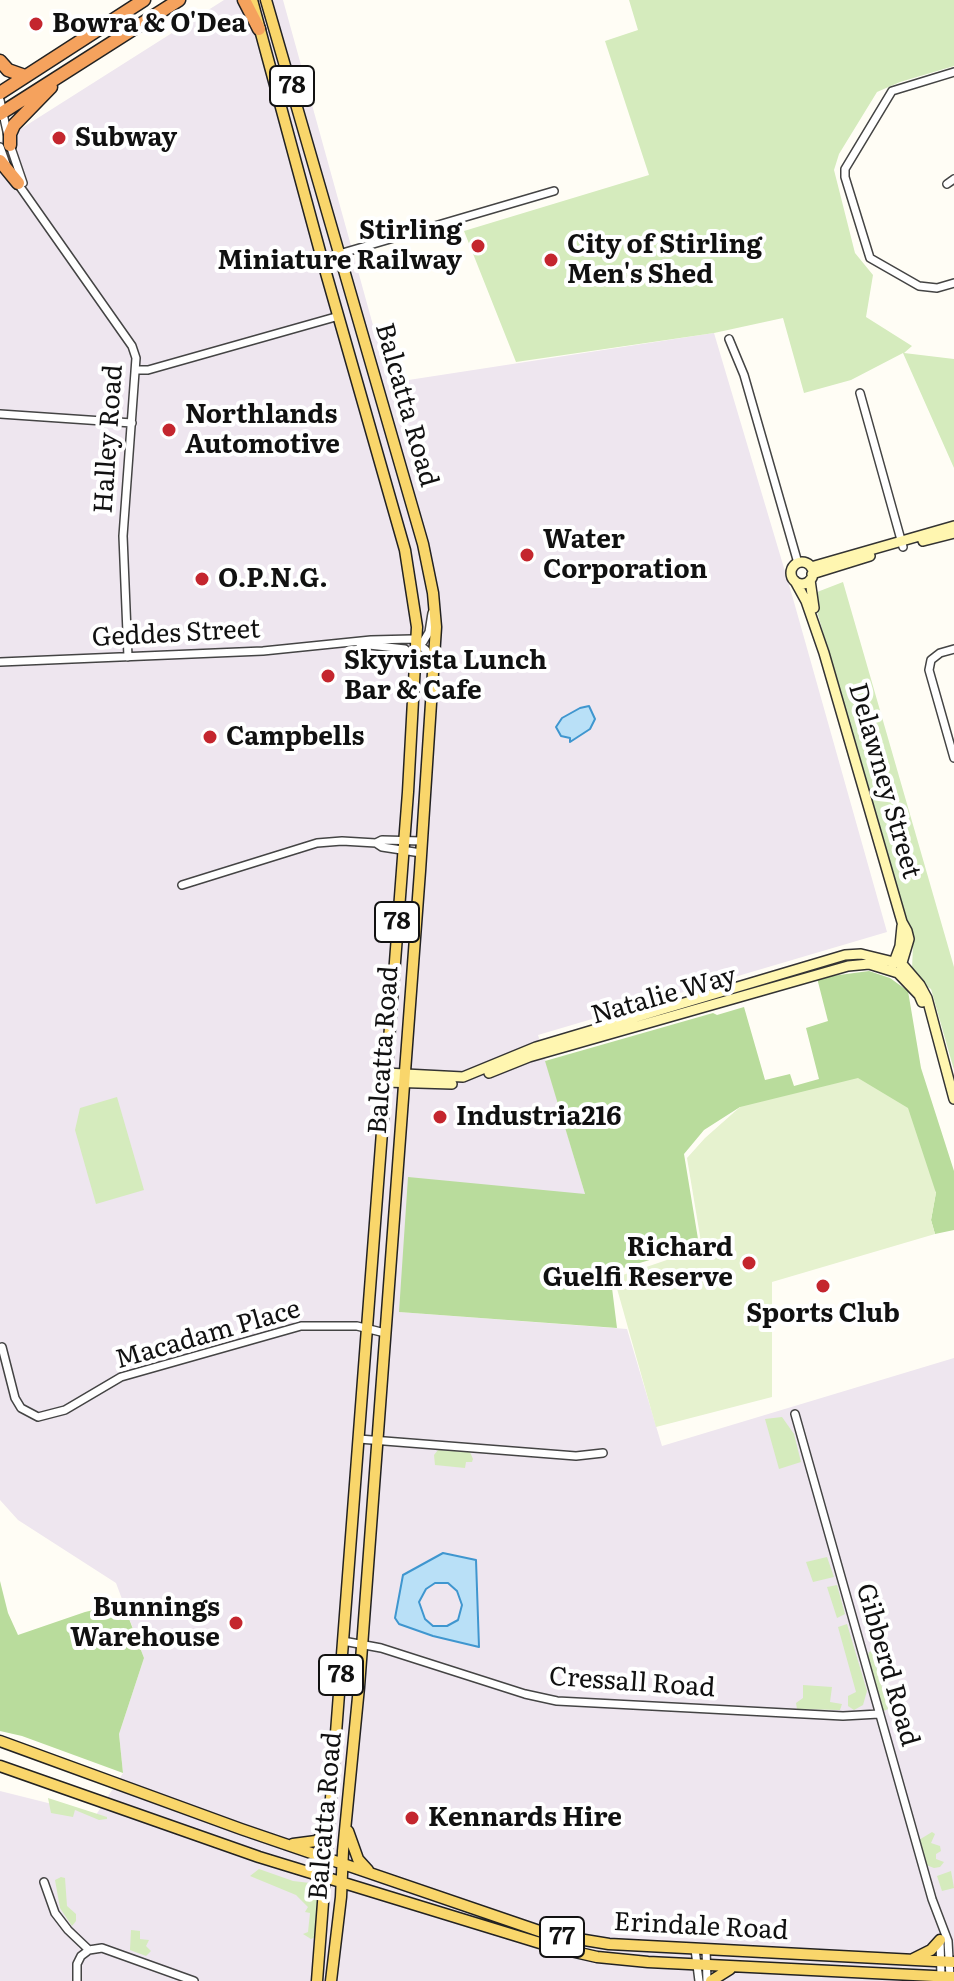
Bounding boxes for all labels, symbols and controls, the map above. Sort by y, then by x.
place label: Bowra & O'Dea [52,8,246,40]
marker: Bowra & O'Dea [27,15,45,33]
road number: 78 [270,66,314,106]
place label: Subway [75,122,177,154]
marker: Subway [50,129,68,147]
place label: Stirling Miniature Railway [217,215,462,276]
place label: City of Stirling Men's Shed [567,229,762,290]
marker: Stirling Miniature Railway [469,237,487,255]
marker: City of Stirling Men's Shed [542,251,560,269]
street label: Balcatta Road [368,320,444,490]
street label: Halley Road [88,363,130,515]
place label: Northlands Automotive [185,399,340,460]
marker: Northlands Automotive [160,421,178,439]
place label: Water Corporation [543,524,707,586]
marker: Water Corporation [518,546,536,564]
place label: O.P.N.G. [218,563,328,595]
marker: O.P.N.G. [193,570,211,588]
street label: Geddes Street [91,614,261,654]
place label: Skyvista Lunch Bar & Cafe [344,645,547,706]
marker: Skyvista Lunch Bar & Cafe [319,667,337,685]
street label: Delawney Street [841,680,927,882]
place label: Campbells [226,721,365,753]
marker: Campbells [201,728,219,746]
road number: 78 [375,902,419,942]
street label: Natalie Way [588,960,740,1032]
street label: Balcatta Road [363,965,405,1135]
place label: Industria216 [456,1101,621,1133]
marker: Industria216 [431,1108,449,1126]
place label: Richard Guelfi Reserve [543,1232,733,1294]
marker: Richard Guelfi Reserve [740,1254,758,1272]
marker: Sports Club [814,1277,832,1295]
street label: Macadam Place [112,1294,304,1376]
place label: Sports Club [746,1298,900,1330]
street label: Gibberd Road [849,1580,925,1750]
place label: Bunnings Warehouse [70,1592,220,1654]
marker: Bunnings Warehouse [227,1614,245,1632]
road number: 78 [319,1655,363,1695]
street label: Cressall Road [548,1662,716,1704]
street label: Balcatta Road [303,1731,349,1901]
place label: Kennards Hire [428,1802,622,1834]
marker: Kennards Hire [403,1809,421,1827]
street label: Erindale Road [613,1907,789,1947]
road number: 77 [540,1917,584,1957]

